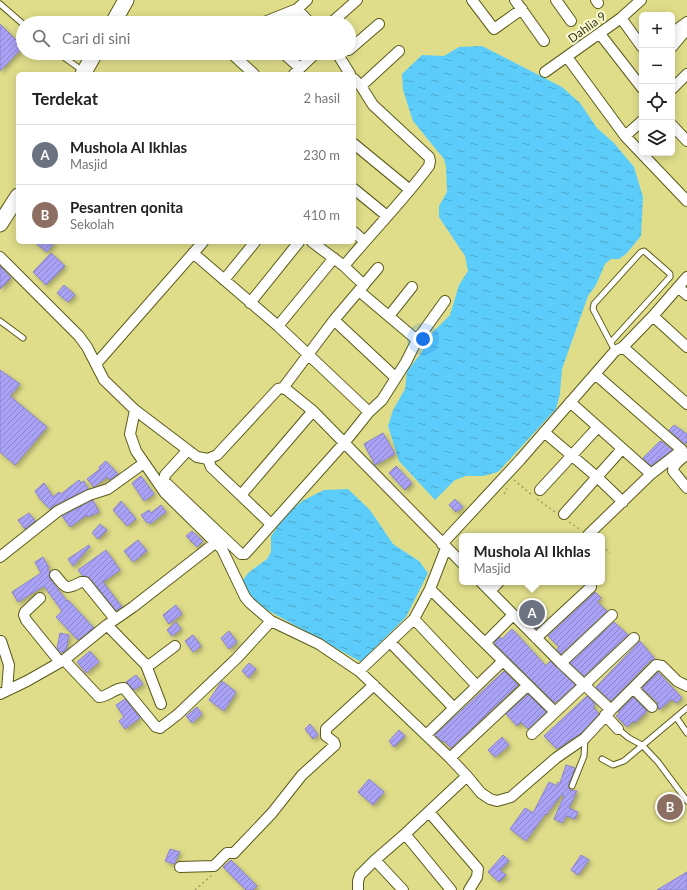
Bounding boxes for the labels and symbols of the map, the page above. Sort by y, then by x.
street label: Dahlia 9 [565,8,609,46]
your location [413,329,433,349]
pin: A [519,598,545,628]
pin: B [657,792,683,822]

